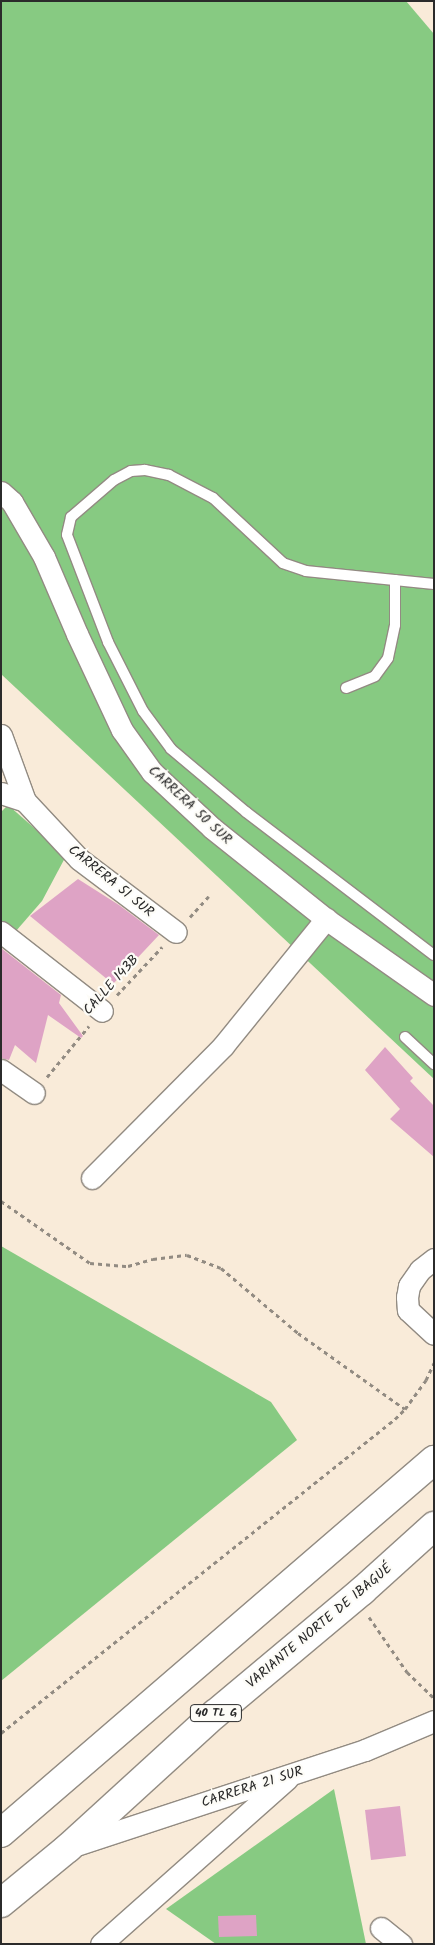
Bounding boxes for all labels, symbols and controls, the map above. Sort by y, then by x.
street label: CARRERA 50 SUR [145,762,235,848]
street label: CARRERA 51 SUR [65,841,157,921]
street label: CALLE 143B [80,952,142,1018]
street label: VARIANTE NORTE DE IBAGUÉ [243,1560,395,1692]
road number: 40 TL G [190,1704,242,1722]
street label: CARRERA 21 SUR [199,1763,305,1811]

